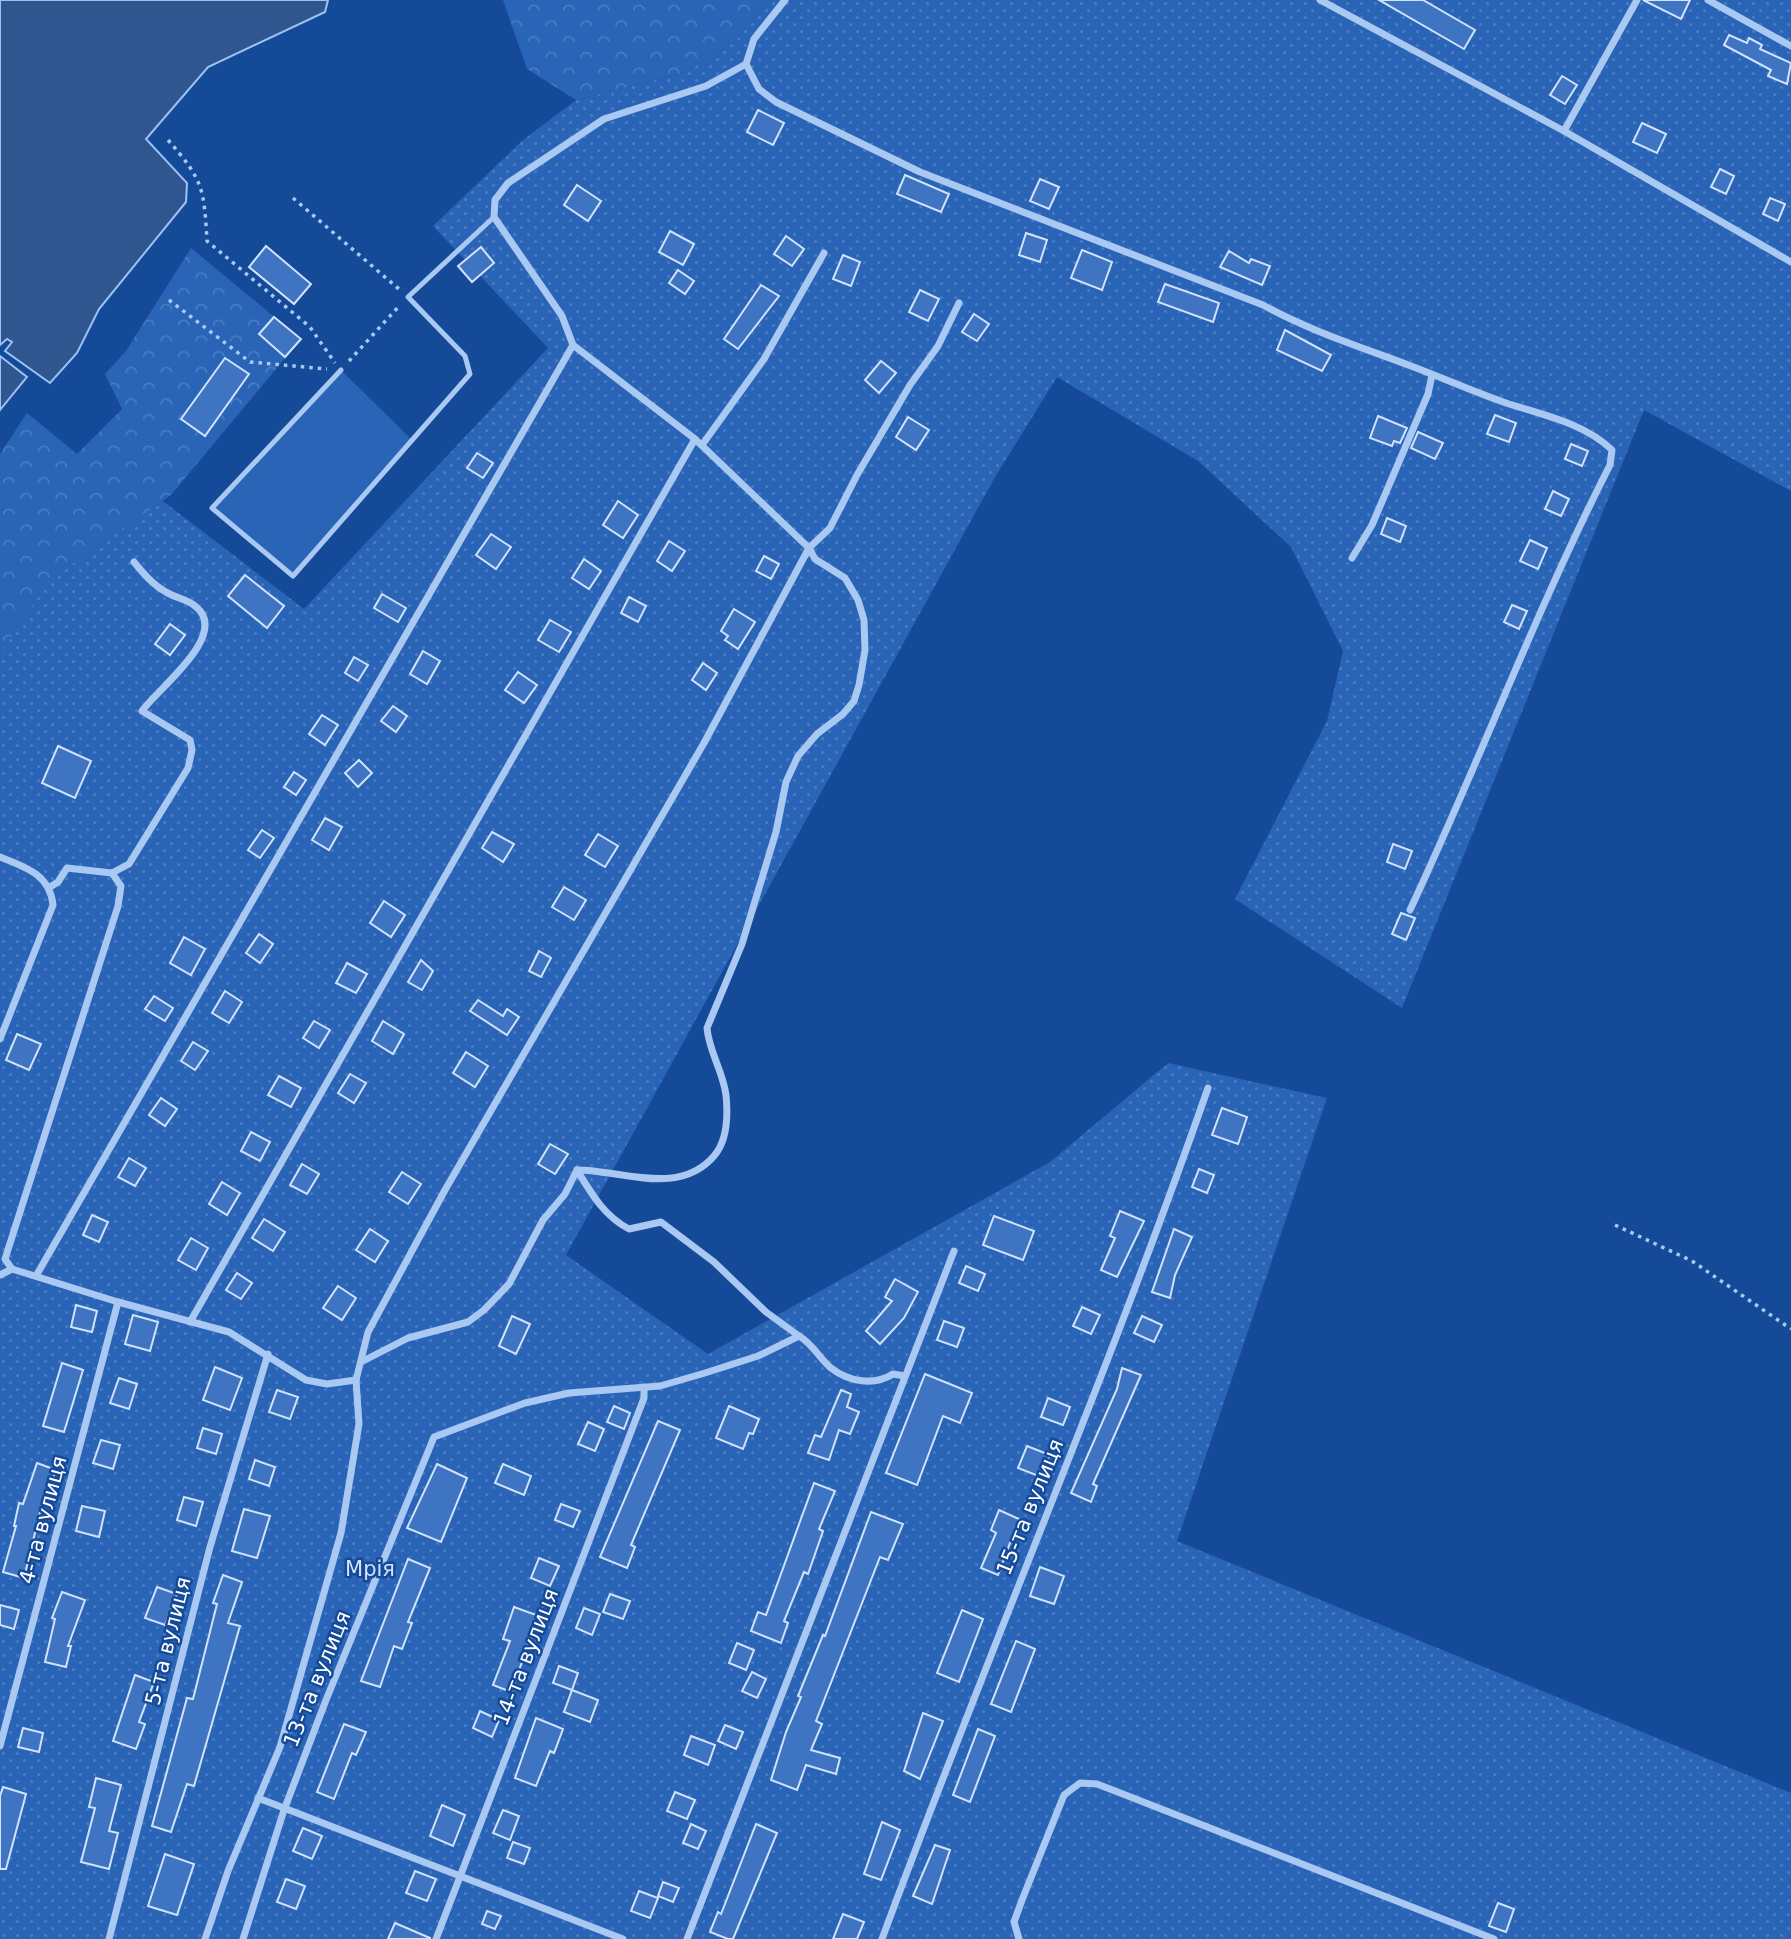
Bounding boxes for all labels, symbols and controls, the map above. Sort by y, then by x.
street label: 15-та вулиця [992,1435,1068,1579]
street label: 4-та вулиця [14,1453,72,1587]
park label: Мрія [345,1557,395,1581]
street label: 5-та вулиця [140,1574,196,1708]
street label: 14-та вулиця [489,1585,563,1729]
street label: 13-та вулиця [279,1607,355,1751]

